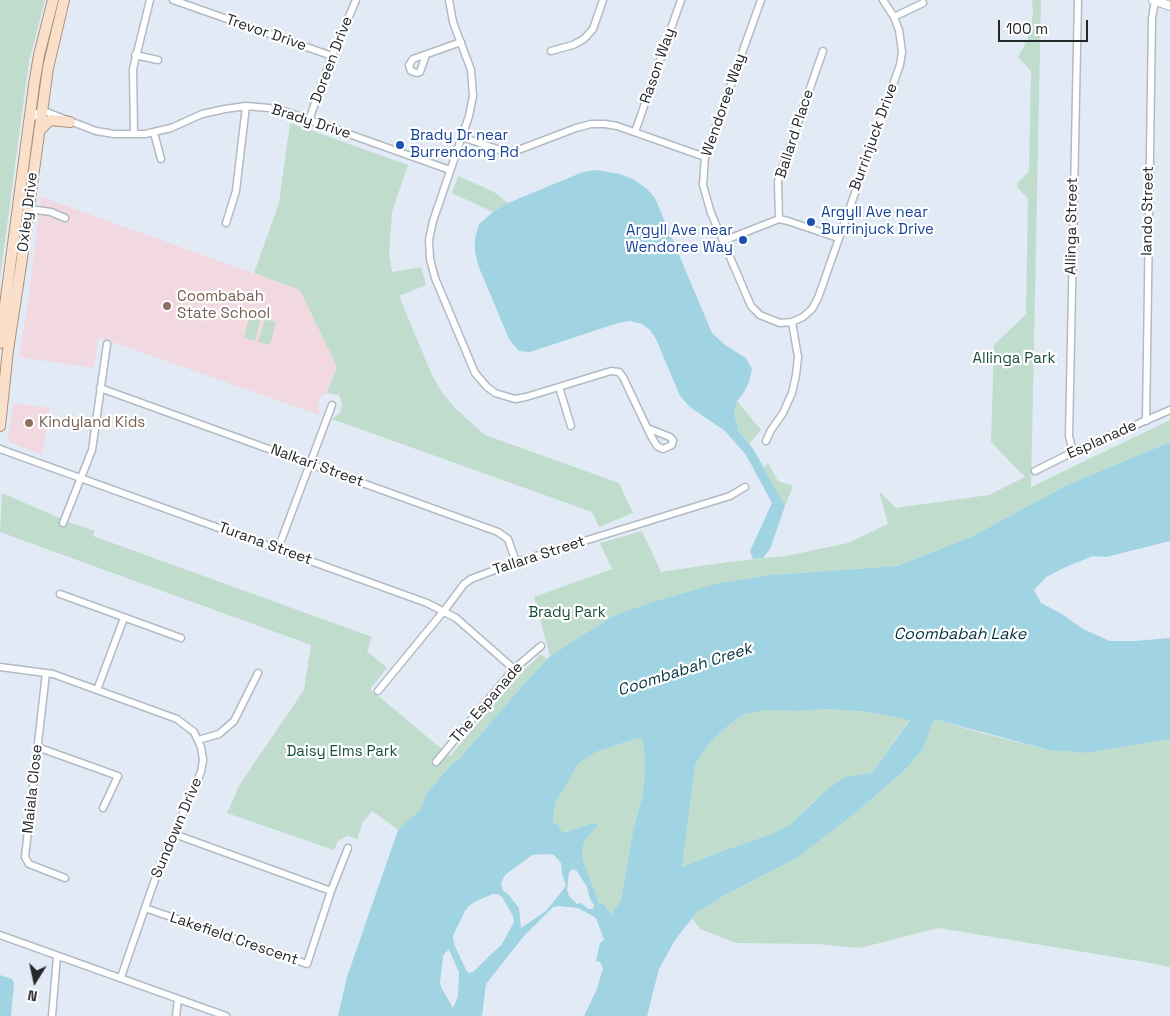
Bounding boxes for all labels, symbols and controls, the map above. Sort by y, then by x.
scale bar [1000,10,1090,42]
street label: Trevor Drive [223,11,309,55]
street label: Doreen Drive [307,14,357,106]
text: 100 m [1006,19,1048,38]
street label: Rason Way [637,26,679,106]
street label: Wendoree Way [698,51,750,159]
street label: Burrinjuck Drive [846,81,902,193]
street label: Ballard Place [772,87,818,181]
street label: Brady Drive [269,101,353,143]
place label: Brady Dr near Burrendong Rd [410,127,519,162]
marker: Brady Dr near Burrendong Rd [394,139,406,151]
street label: Iando Street [1138,166,1158,256]
street label: Oxley Drive [14,171,42,253]
street label: Allinga Street [1062,177,1082,275]
place label: Argyll Ave near Burrinjuck Drive [821,204,934,239]
marker: Argyll Ave near Burrinjuck Drive [805,216,817,228]
place label: Argyll Ave near Wendoree Way [625,222,733,257]
marker: Argyll Ave near Wendoree Way [737,234,749,246]
place label: Coombabah State School [177,288,270,323]
marker: Coombabah State School [161,300,173,312]
park label: Allinga Park [973,350,1055,368]
place label: Kindyland Kids [39,414,145,432]
marker: Kindyland Kids [23,417,35,429]
street label: Esplanade [1064,417,1140,463]
street label: Nalkari Street [268,441,366,491]
street label: Turana Street [216,519,314,569]
street label: Tallara Street [491,533,587,579]
park label: Brady Park [528,604,606,622]
water label: Coombabah Lake [894,625,1026,645]
water label: Coombabah Creek [615,639,755,701]
street label: The Espanade [447,659,527,747]
park label: Daisy Elms Park [286,743,398,761]
street label: Maiala Close [19,744,47,834]
street label: Sundown Drive [148,775,206,881]
street label: Lakefield Crescent [167,909,301,969]
north arrow [10,956,60,1006]
text: N [26,986,39,1005]

